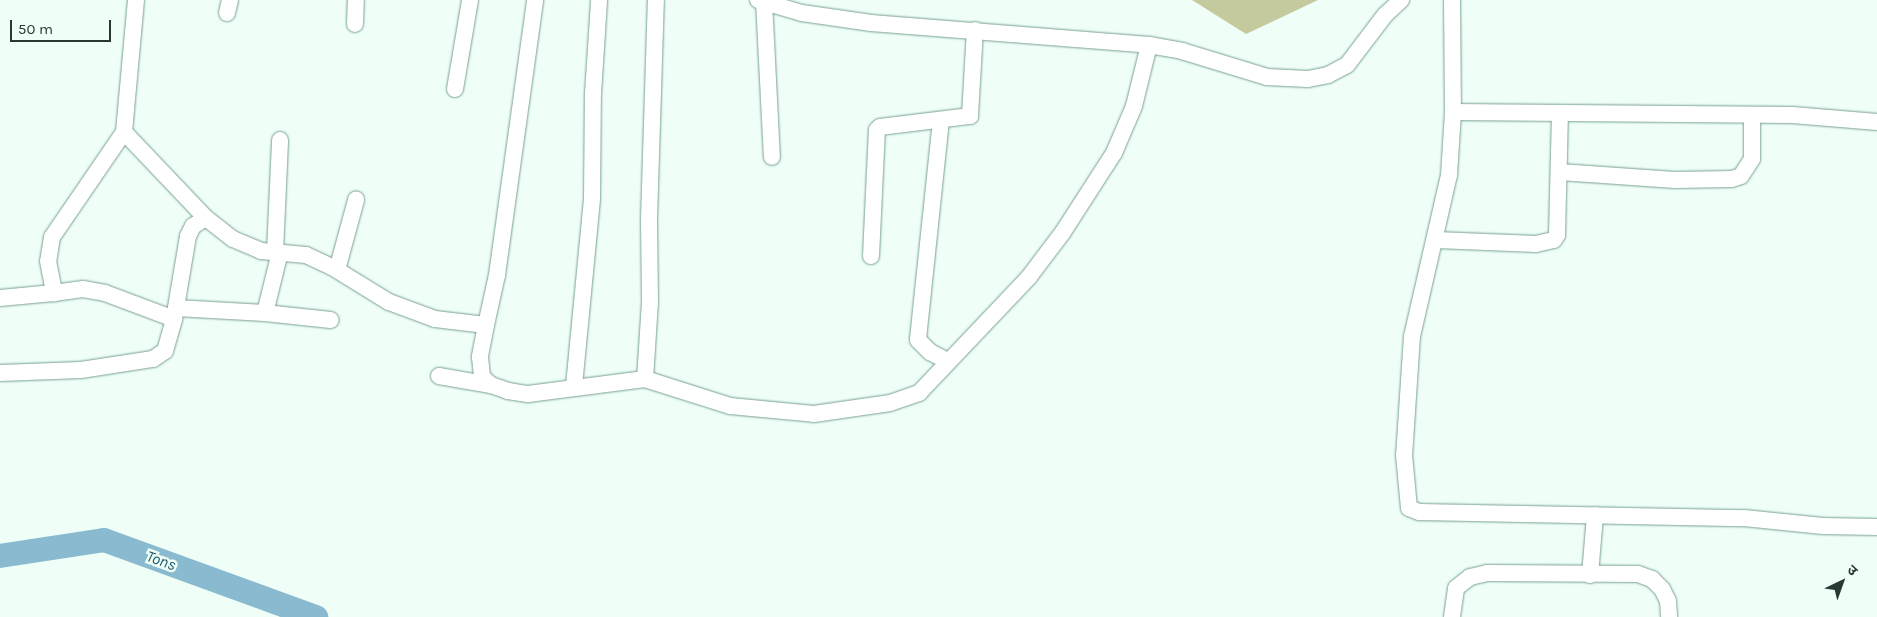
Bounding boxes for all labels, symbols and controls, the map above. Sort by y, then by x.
scale bar [12,10,114,42]
text: 50 m [18,20,53,38]
water label: Tons [144,547,178,575]
north arrow [1817,557,1867,607]
text: उ [1844,561,1861,580]

